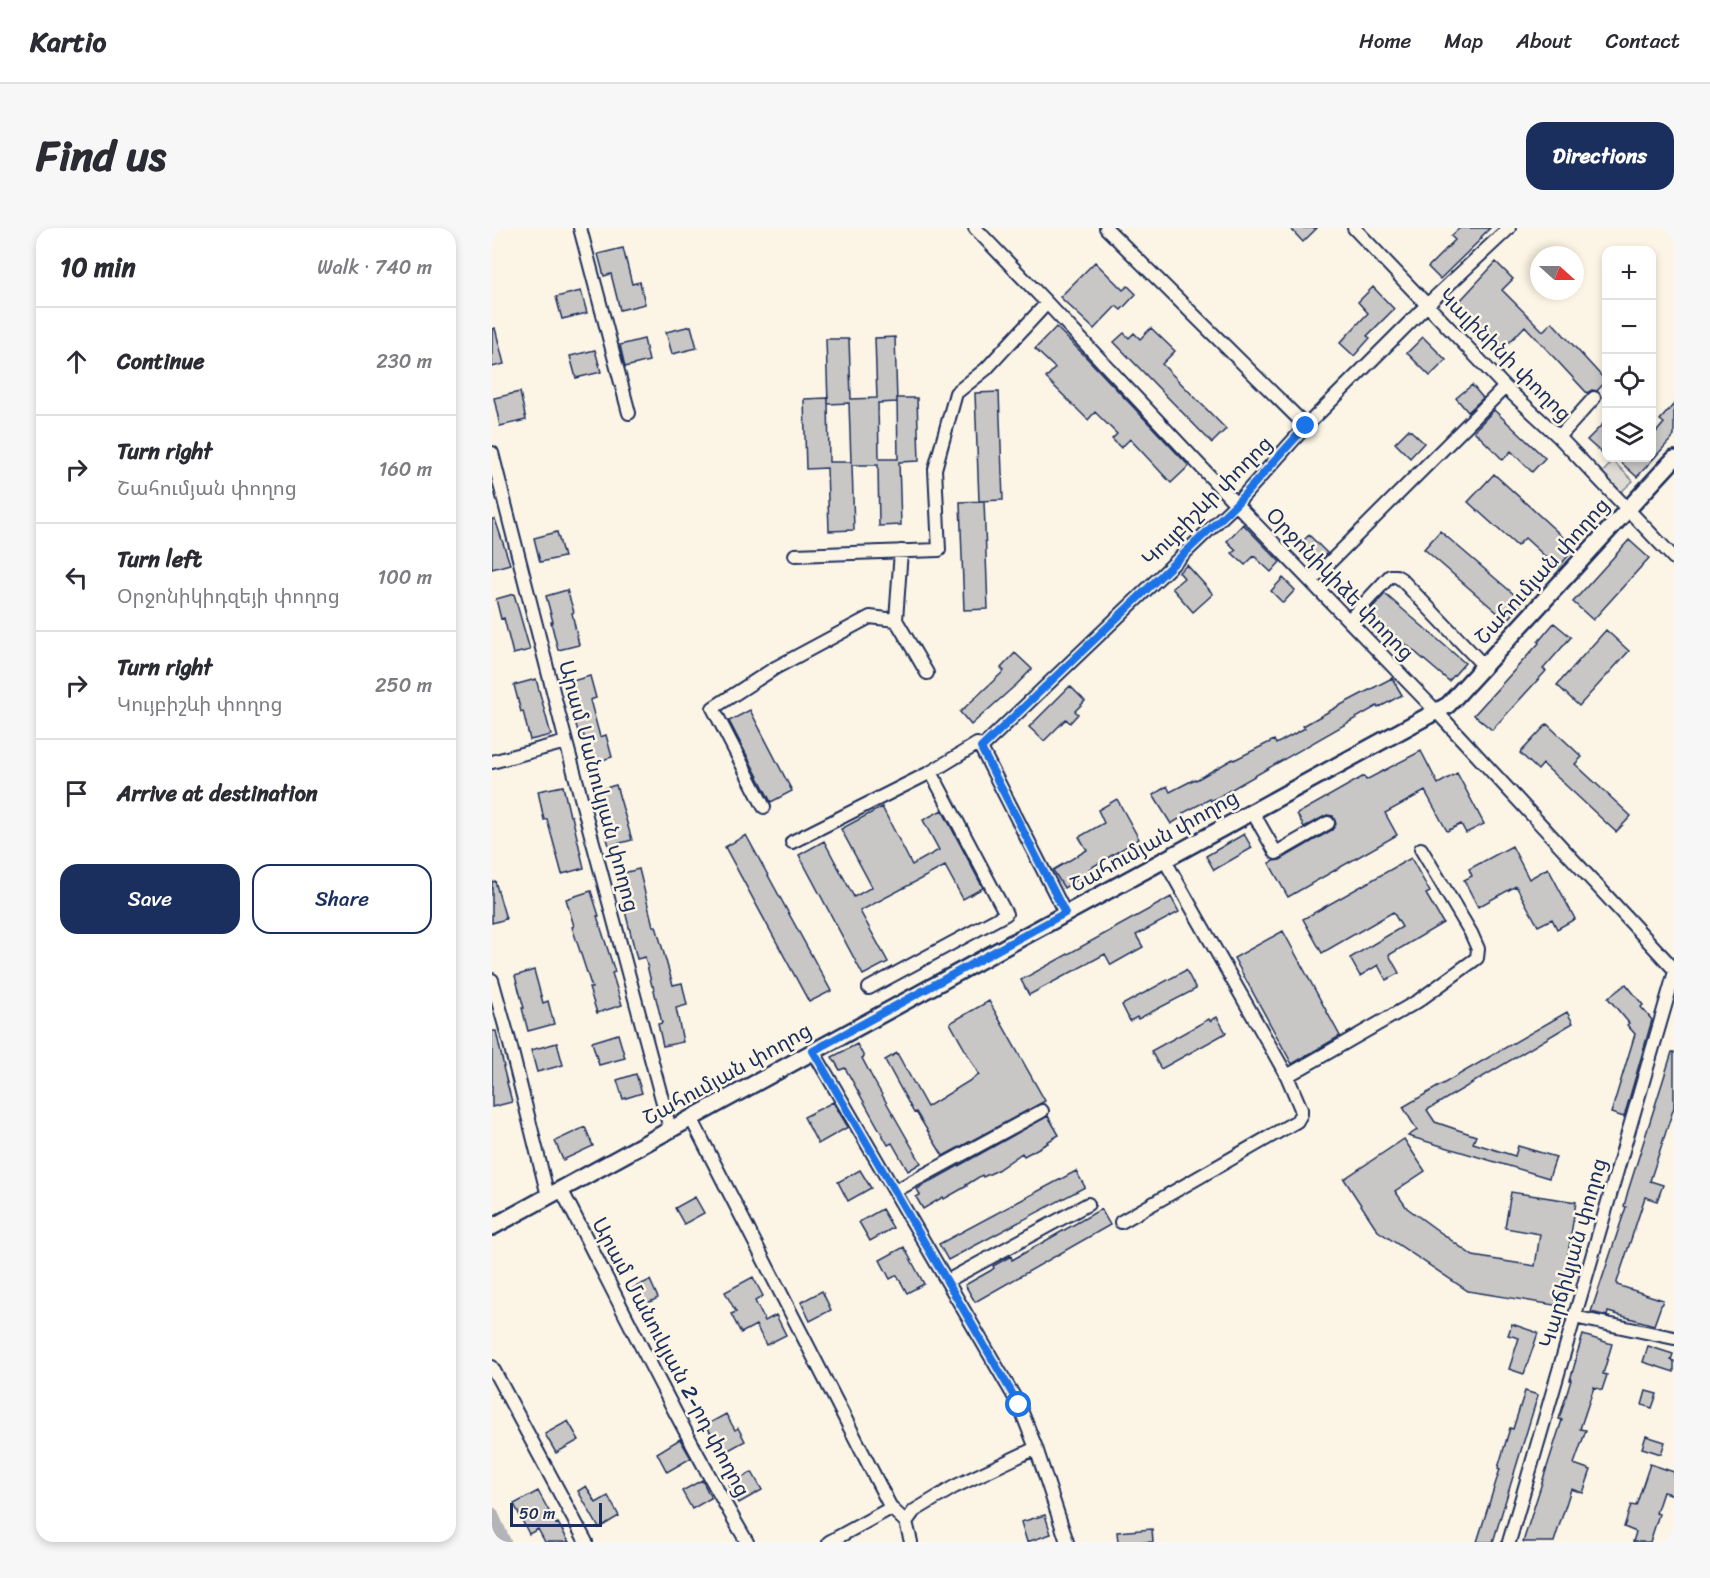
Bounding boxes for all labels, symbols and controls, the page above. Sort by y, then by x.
text: Kartio [30,17,106,66]
text: Home [1359,22,1411,60]
text: Map [1444,22,1483,60]
text: About [1516,22,1573,60]
text: Contact [1606,22,1680,60]
text: Find us [36,119,166,193]
button: Directions [1526,122,1674,190]
text: 10 min [60,244,136,290]
north arrow [1530,246,1584,300]
map controls [1602,246,1656,462]
button: + [1602,246,1656,300]
text: Walk · 740 m [317,250,432,285]
street label: Կալինինի փողոց [1429,279,1581,431]
button: − [1602,300,1656,354]
text: Continue [117,342,205,381]
text: 230 m [376,344,432,379]
icon: ahead [60,345,93,378]
button: locate [1602,354,1656,408]
button: layers [1602,408,1656,462]
route end [1292,412,1318,438]
street label: Կույբիշևի փողոց [1132,426,1282,576]
text: Turn right [117,432,212,471]
text: 160 m [379,452,432,487]
icon: right [60,453,93,486]
text: Շահումյան փողոց [117,471,297,506]
street label: Շահումյան փողոց [1465,488,1619,654]
street label: Օրջոնիկիձե փողոց [1256,498,1424,670]
text: Turn left [117,540,202,579]
text: 100 m [378,560,432,595]
icon: left [60,561,93,594]
text: Օրջոնիկիդզեյի փողոց [117,579,340,614]
text: Turn right [117,648,212,687]
street label: Արամ Մանուկյան փողոց [547,656,651,916]
text: 250 m [375,668,432,703]
icon: right [60,669,93,702]
text: Կույբիշևի փողոց [117,687,282,722]
text: Arrive at destination [117,774,318,813]
icon: arrive [60,777,93,810]
street label: Շահումյան փողոց [1062,779,1246,903]
button: Save [60,864,240,934]
button: Share [252,864,432,934]
street label: Շահումյան փողոց [635,1012,819,1136]
street label: Կարճիկյան փողոց [1528,1154,1618,1352]
street label: Արամ Մանուկյան 2-րդ փողոց [581,1210,761,1504]
route start [1005,1391,1031,1417]
text: 50 m [519,1499,555,1528]
scale bar [510,1500,602,1528]

